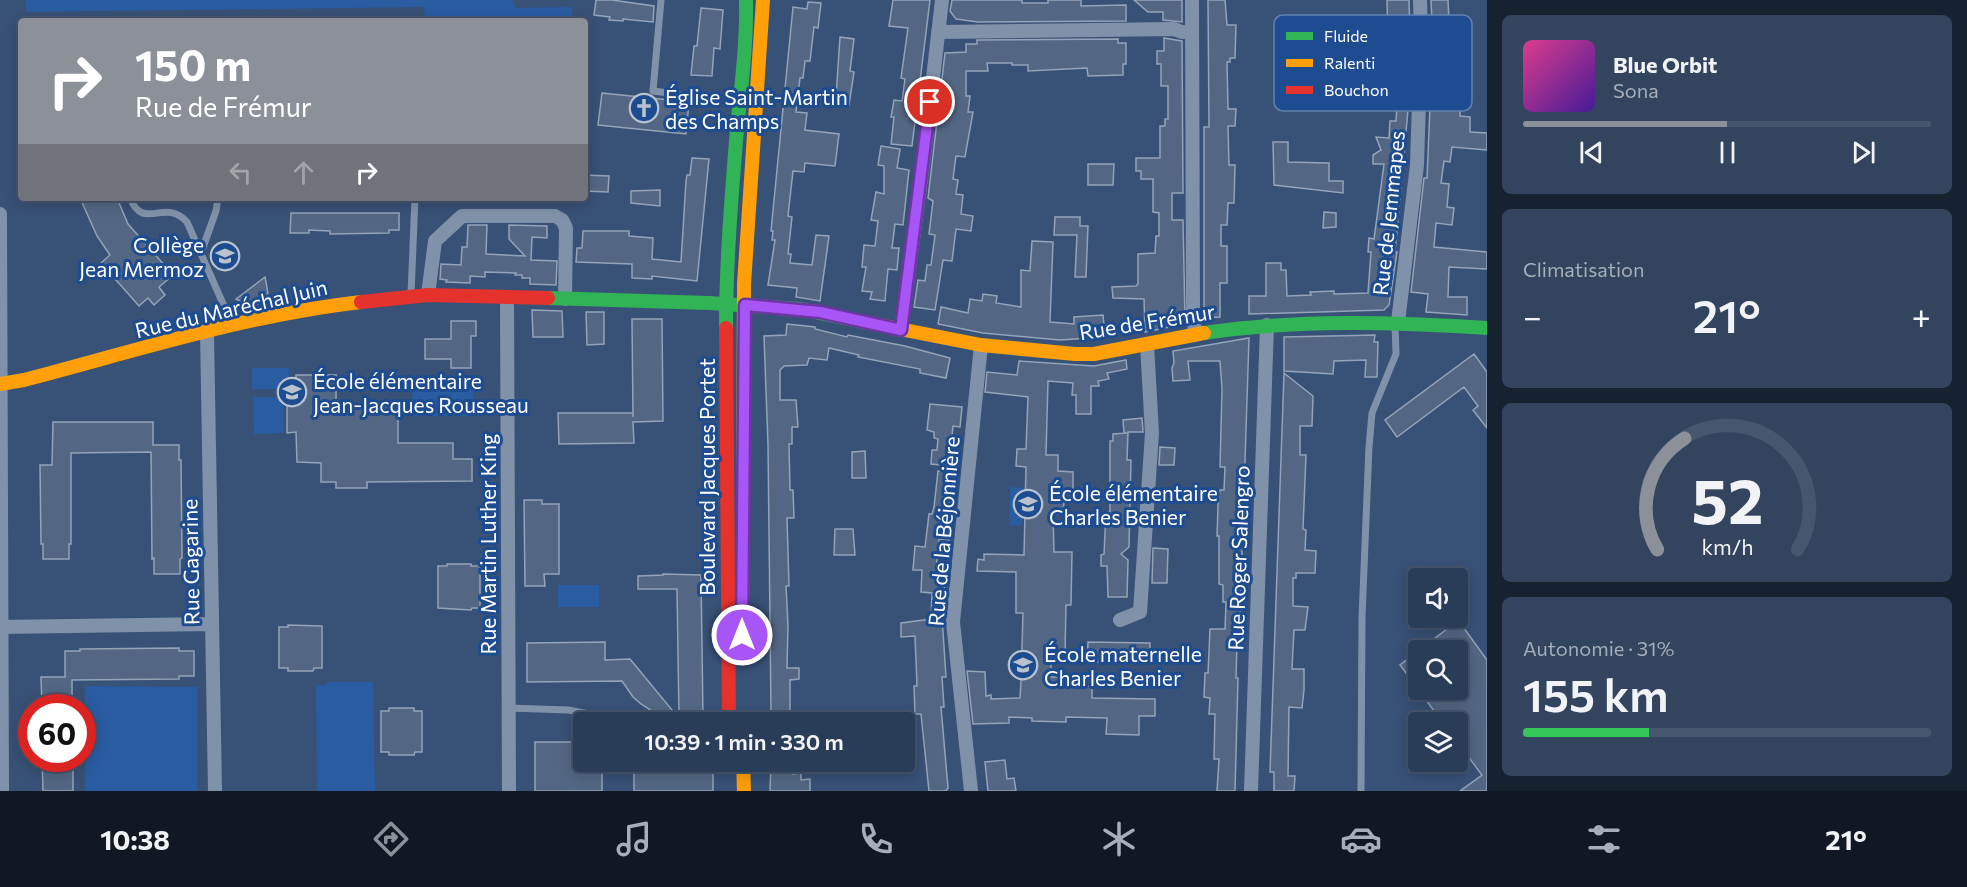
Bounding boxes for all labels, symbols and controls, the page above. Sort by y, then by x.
legend [1274,15,1472,111]
text: Fluide [1324,26,1368,45]
text: 150 m [135,38,251,90]
icon: right [36,42,114,120]
text: Blue Orbit [1613,51,1717,78]
text: Ralenti [1324,53,1375,72]
pin [904,76,955,127]
text: Sona [1613,78,1659,102]
text: Bouchon [1324,80,1389,99]
place label: Église Saint-Martin des Champs [665,84,848,133]
icon: arrive [913,85,946,118]
text: Rue de Frémur [135,90,312,123]
church icon: Église Saint-Martin des Champs [628,92,660,124]
street label: Rue de Jemmapes [1367,129,1409,297]
icon: previous [1575,136,1608,169]
icon: pause [1711,136,1744,169]
icon: next [1847,136,1880,169]
icon: left [224,156,257,189]
icon: ahead [287,156,320,189]
icon: right [350,156,383,189]
place label: Collège Jean Mermoz [79,232,204,281]
school or university icon: Collège Jean Mermoz [209,240,241,272]
text: Climatisation [1523,257,1644,281]
street label: Rue du Maréchal Juin [132,274,330,342]
text: 21° [1693,287,1761,342]
text: − [1523,295,1542,336]
text: + [1912,295,1931,336]
street label: Rue de Frémur [1077,298,1217,344]
street label: Boulevard Jacques Portet [694,358,719,596]
place label: École élémentaire Jean-Jacques Rousseau [313,368,529,417]
school or university icon: École élémentaire Jean-Jacques Rousseau [276,376,308,408]
street label: Rue Martin Luther King [475,434,500,654]
street label: Rue de la Béjonnière [922,435,964,627]
text: 52 [1691,461,1763,537]
street label: Rue Roger Salengro [1222,465,1254,651]
place label: École élémentaire Charles Benier [1049,480,1218,529]
school or university icon: École élémentaire Charles Benier [1012,488,1044,520]
street label: Rue Gagarine [176,499,204,625]
text: km/h [1701,533,1753,559]
map controls [1408,568,1468,772]
button: sound [1408,568,1468,628]
position arrow [710,603,774,667]
text: Autonomie · 31% [1523,636,1674,660]
button: search [1408,640,1468,700]
place label: École maternelle Charles Benier [1044,641,1202,690]
school or university icon: École maternelle Charles Benier [1007,649,1039,681]
text: 155 km [1523,666,1668,721]
speed limit sign: 60 [18,694,96,772]
button: layers [1408,712,1468,772]
text: 10:39 · 1 min · 330 m [644,728,844,755]
icon: directions [370,818,412,860]
icon: music [613,818,655,860]
icon: phone [855,818,897,860]
icon: climate [1098,818,1140,860]
icon: car [1340,818,1382,860]
icon: filters [1583,818,1625,860]
text: 10:38 [100,823,170,856]
text: 21° [1825,823,1867,856]

